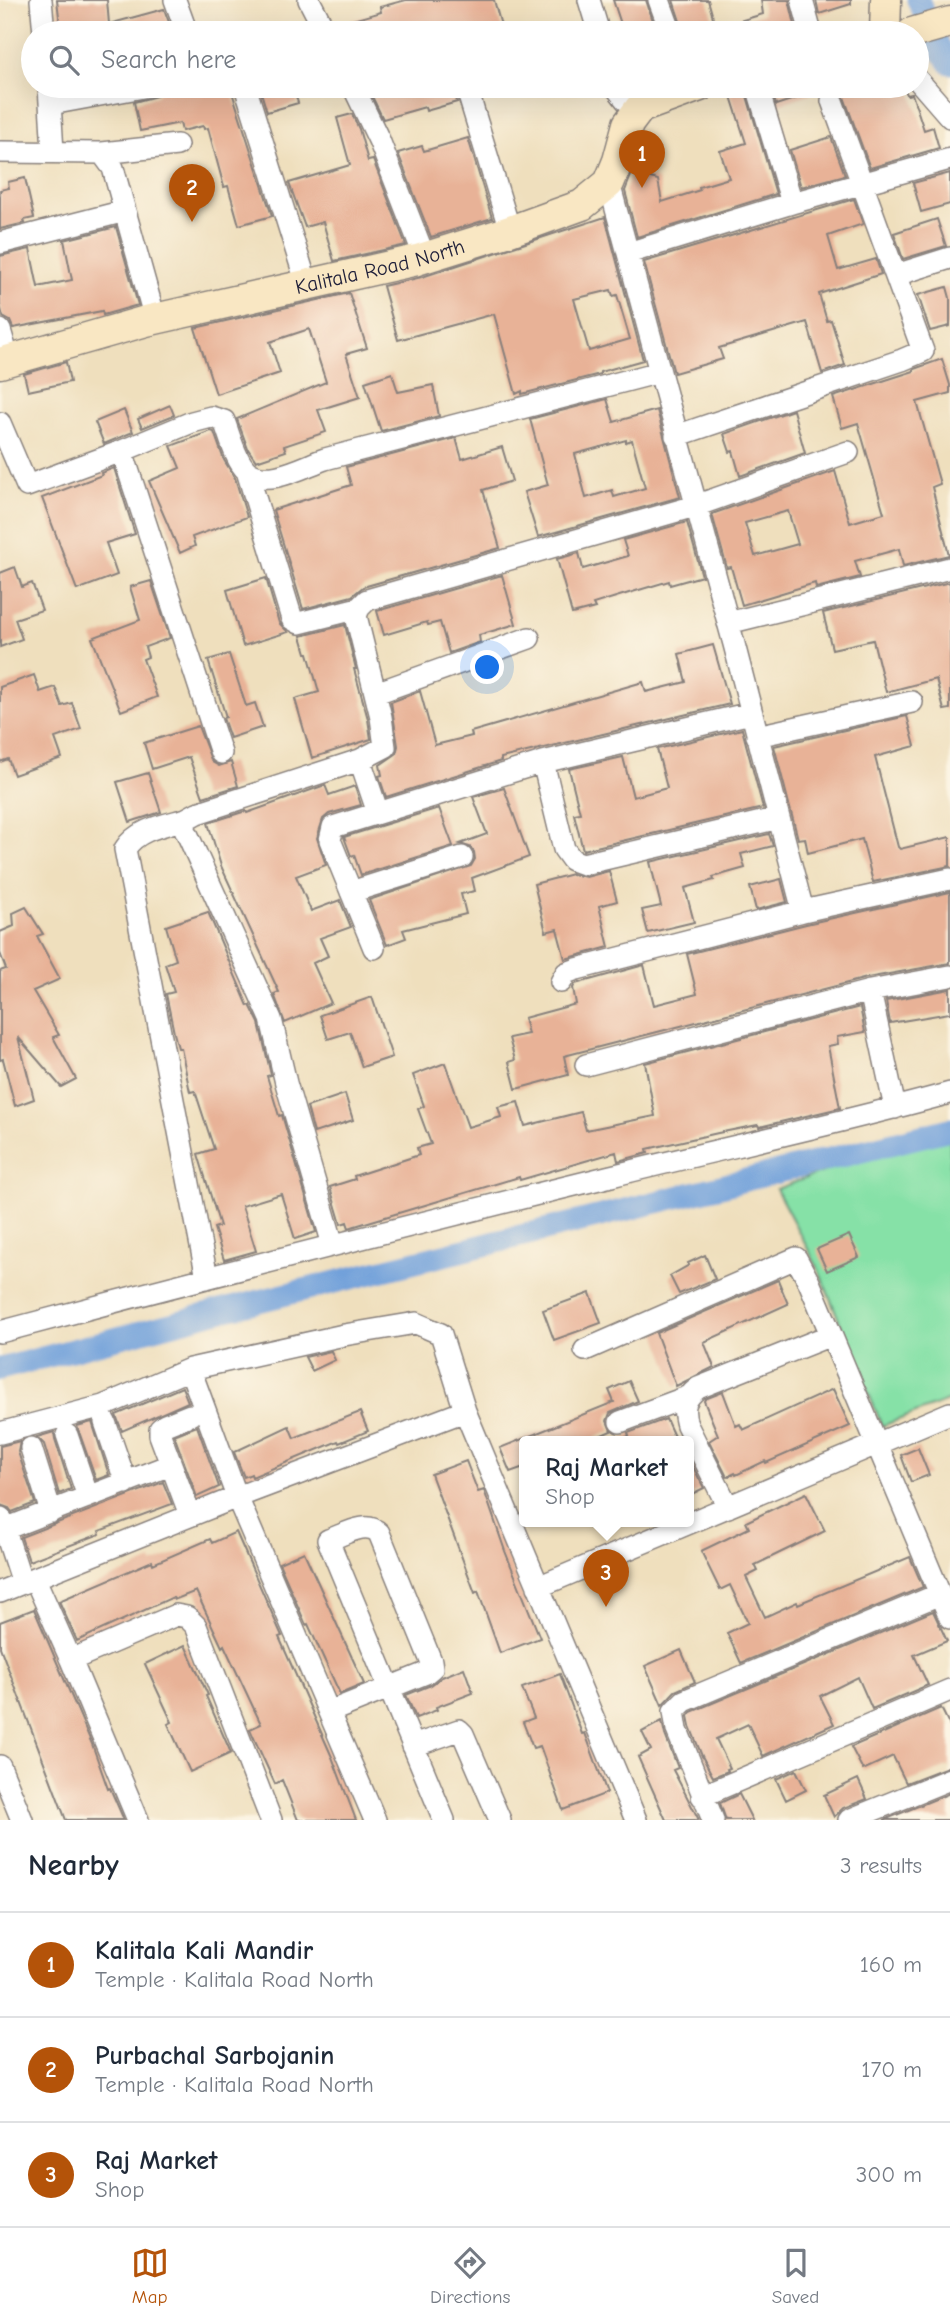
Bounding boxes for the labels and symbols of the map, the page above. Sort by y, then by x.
pin: 1 [619,130,665,188]
pin: 2 [169,164,215,222]
street label: Kalitala Road North [293,234,467,299]
your location [470,650,504,684]
pin: 3 [583,1549,629,1607]

